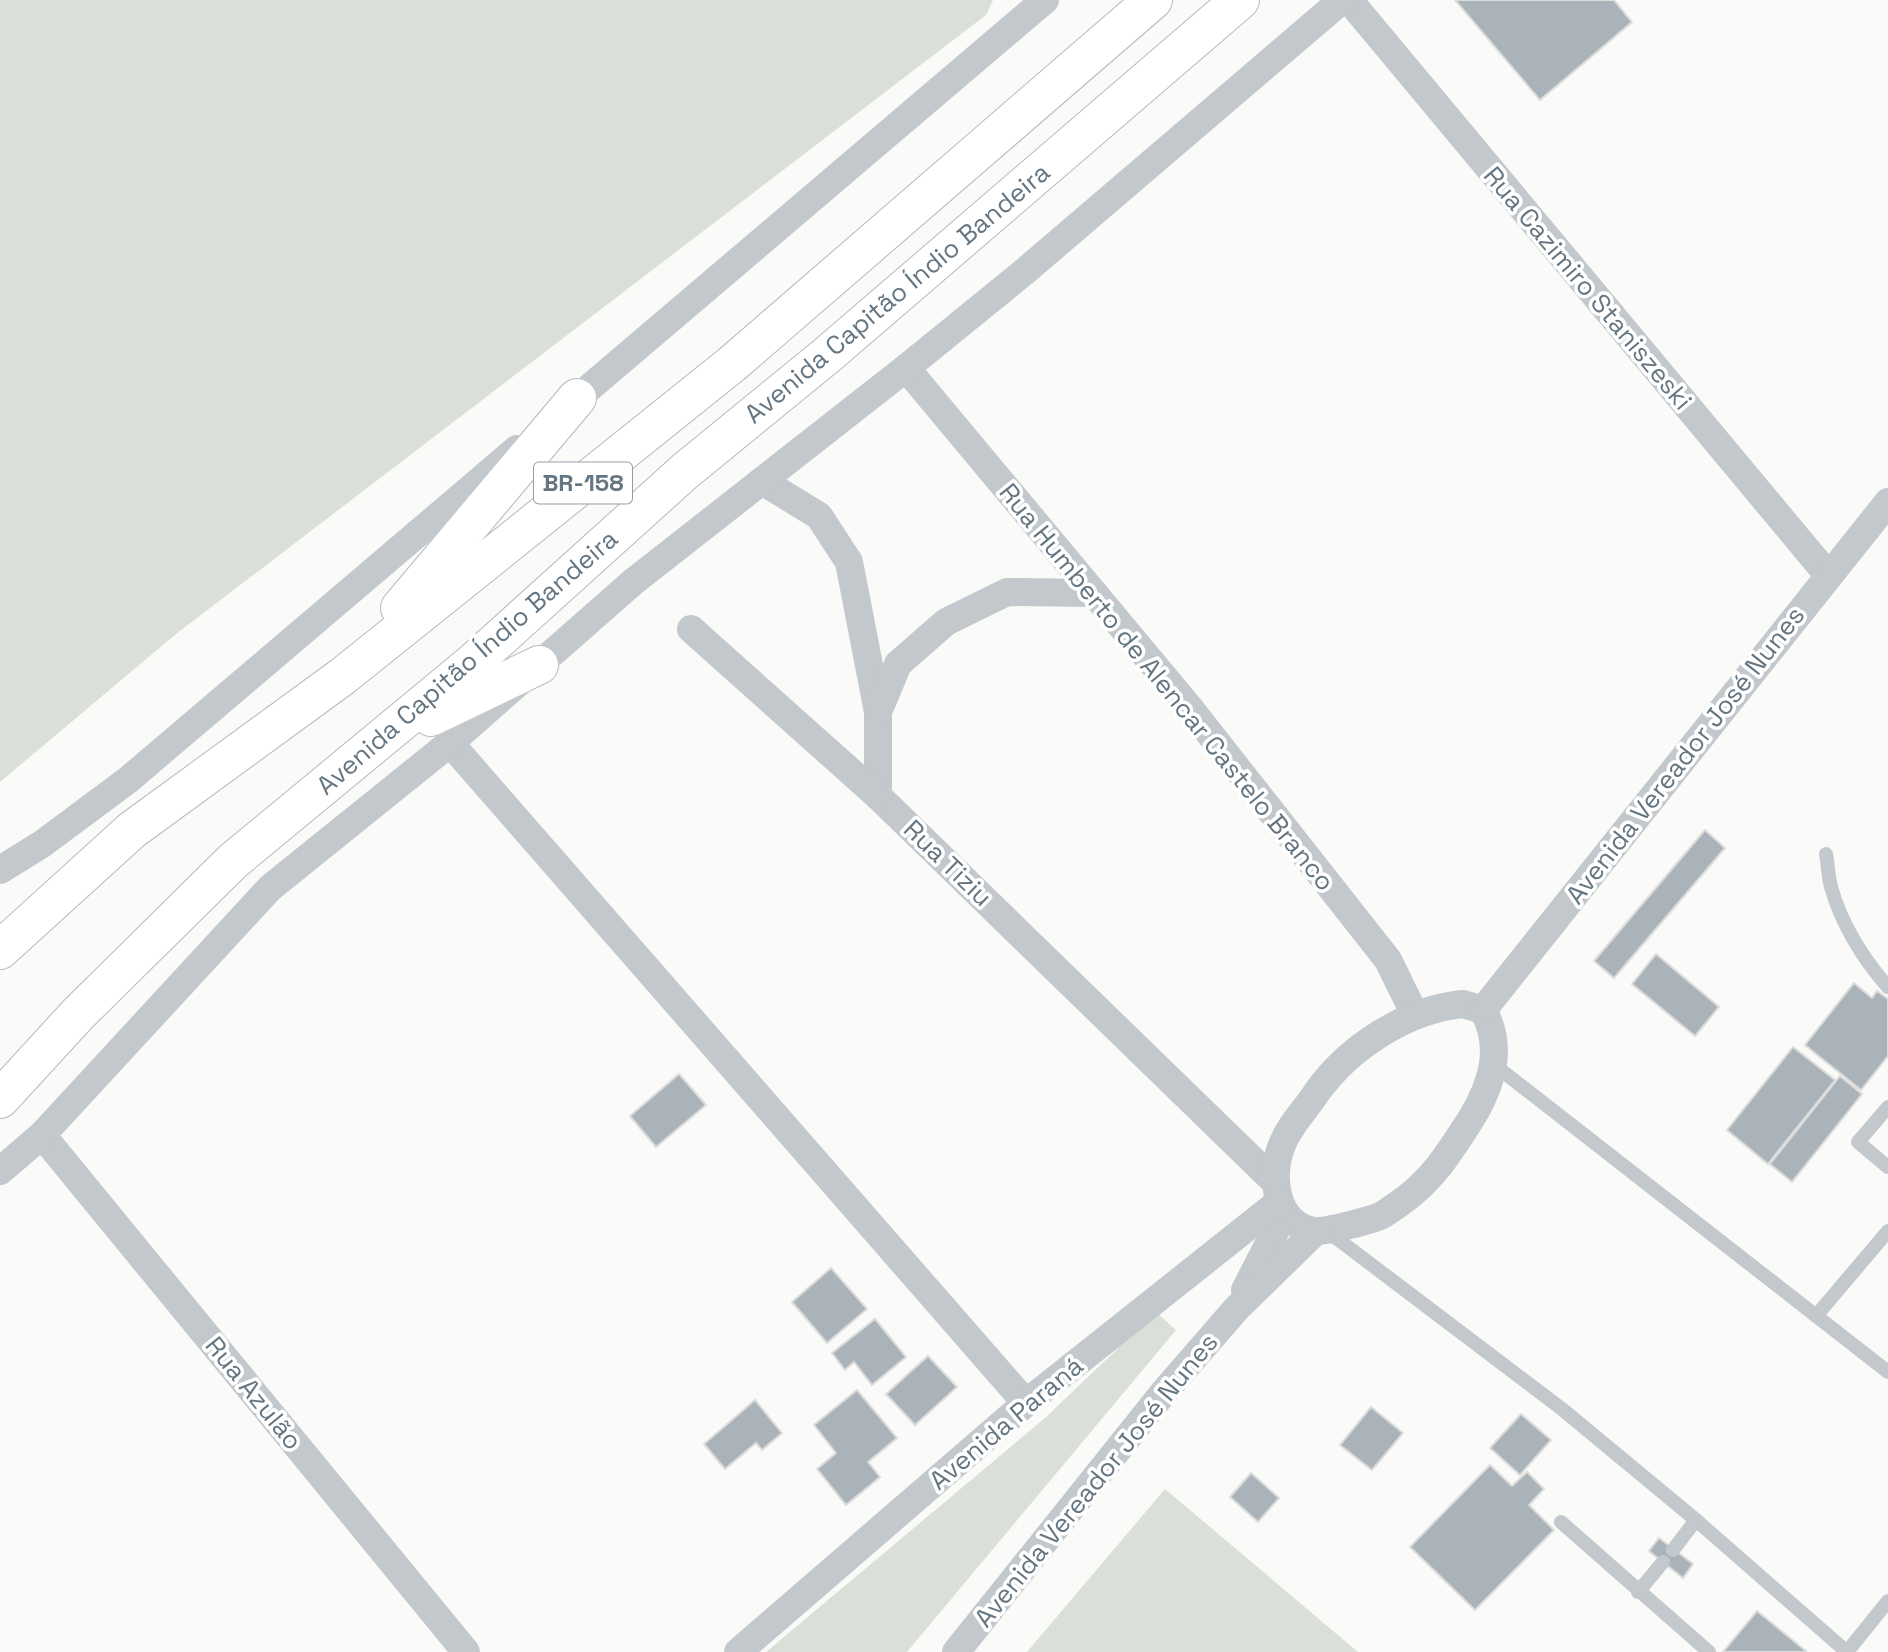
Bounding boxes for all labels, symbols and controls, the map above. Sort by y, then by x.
street label: Avenida Capitão Índio Bandeira [737,155,1057,431]
street label: Rua Cazimiro Staniszeski [1476,159,1700,417]
road number: BR-158 [534,462,632,504]
street label: Rua Humberto de Alencar Castelo Branco [992,476,1342,898]
street label: Avenida Capitão Índio Bandeira [309,522,625,802]
street label: Avenida Vereador José Nunes [1558,599,1812,911]
street label: Rua Tiziu [896,812,1000,914]
street label: Avenida Vereador José Nunes [967,1326,1225,1634]
street label: Rua Azulão [198,1329,310,1457]
street label: Avenida Paraná [922,1349,1090,1497]

